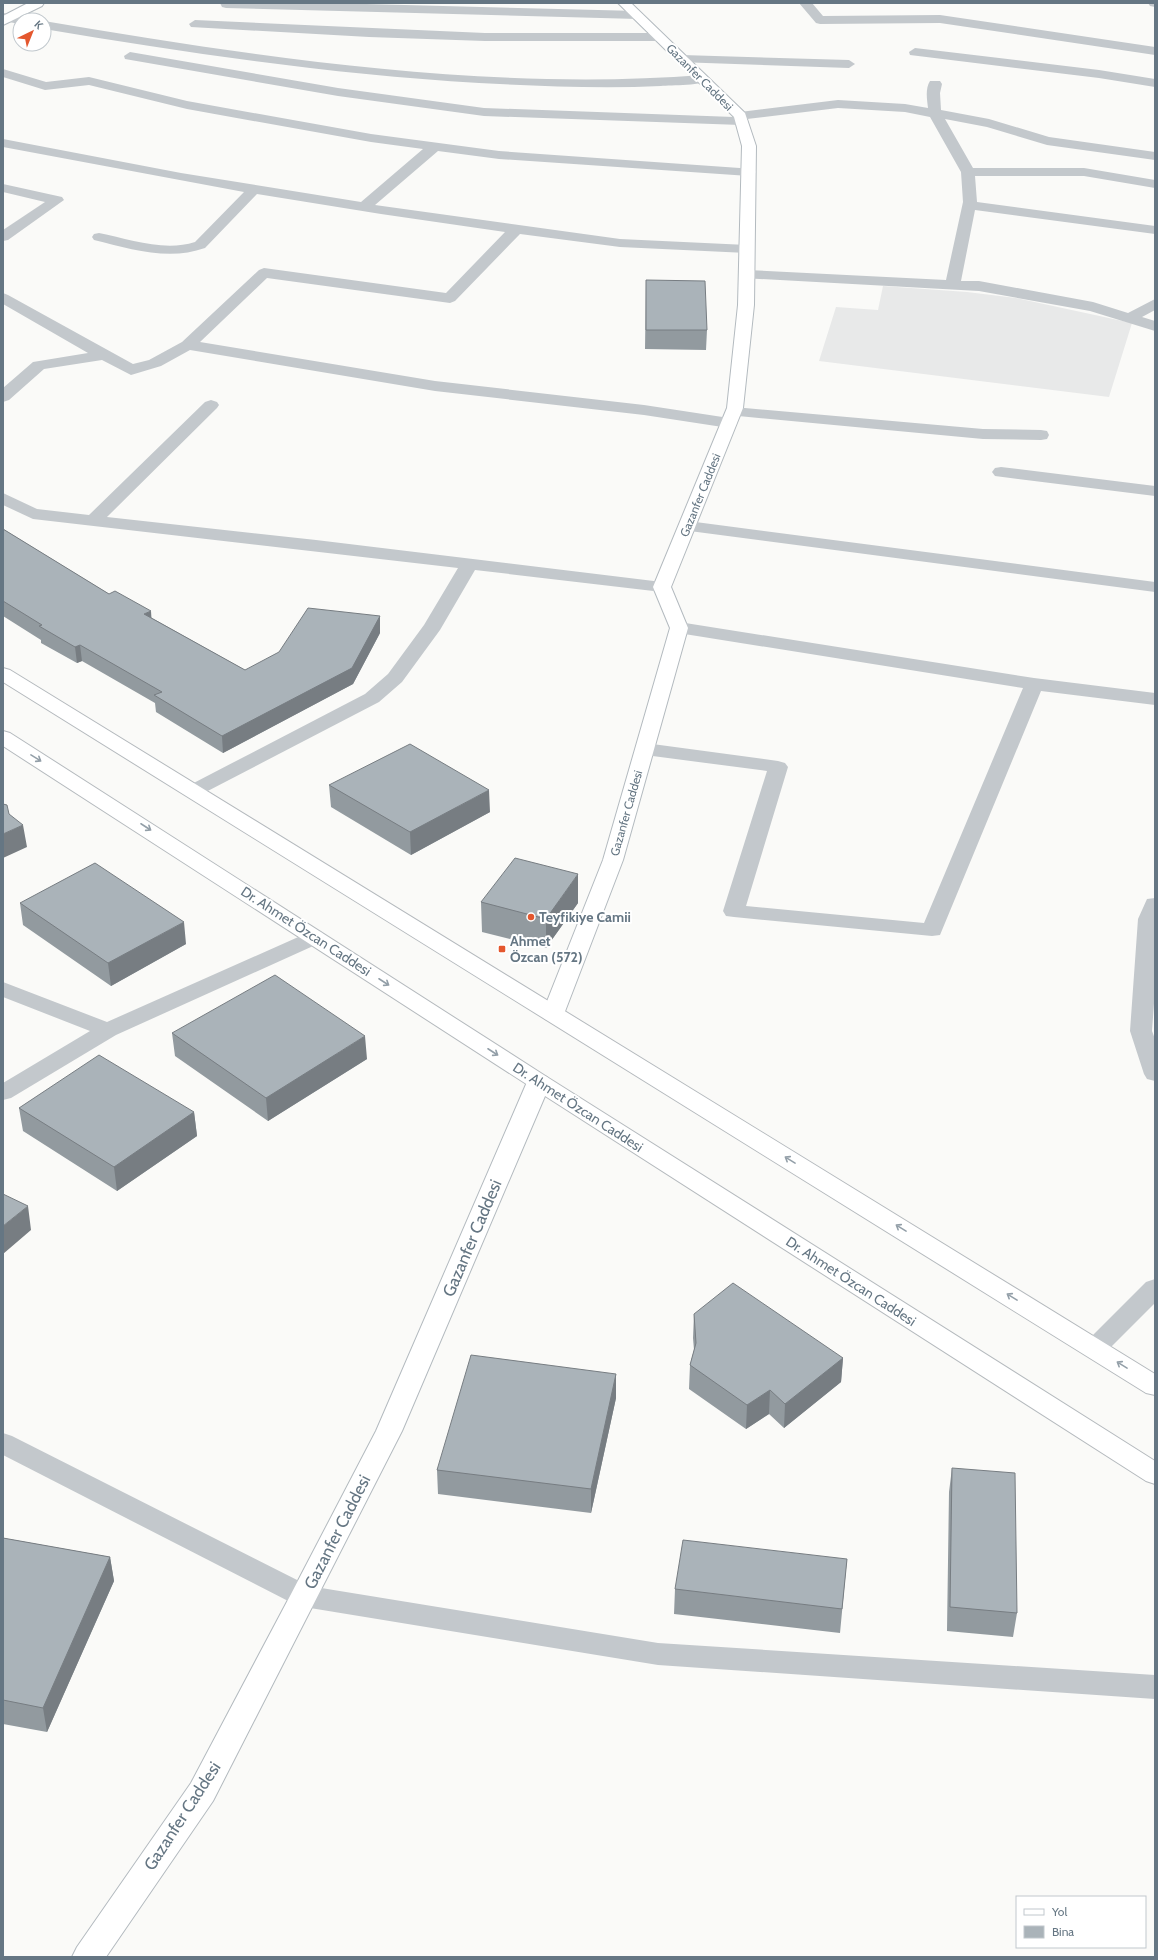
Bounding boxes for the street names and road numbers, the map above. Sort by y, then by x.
street label: Gazanfer Caddesi [663,40,737,114]
street label: Gazanfer Caddesi [676,451,724,539]
street label: Gazanfer Caddesi [607,768,645,858]
street label: Dr. Ahmet Özcan Caddesi [237,882,375,980]
street label: Dr. Ahmet Özcan Caddesi [509,1058,647,1156]
street label: Gazanfer Caddesi [438,1176,506,1300]
street label: Dr. Ahmet Özcan Caddesi [782,1232,920,1330]
street label: Gazanfer Caddesi [300,1472,374,1592]
street label: Gazanfer Caddesi [139,1758,225,1874]

